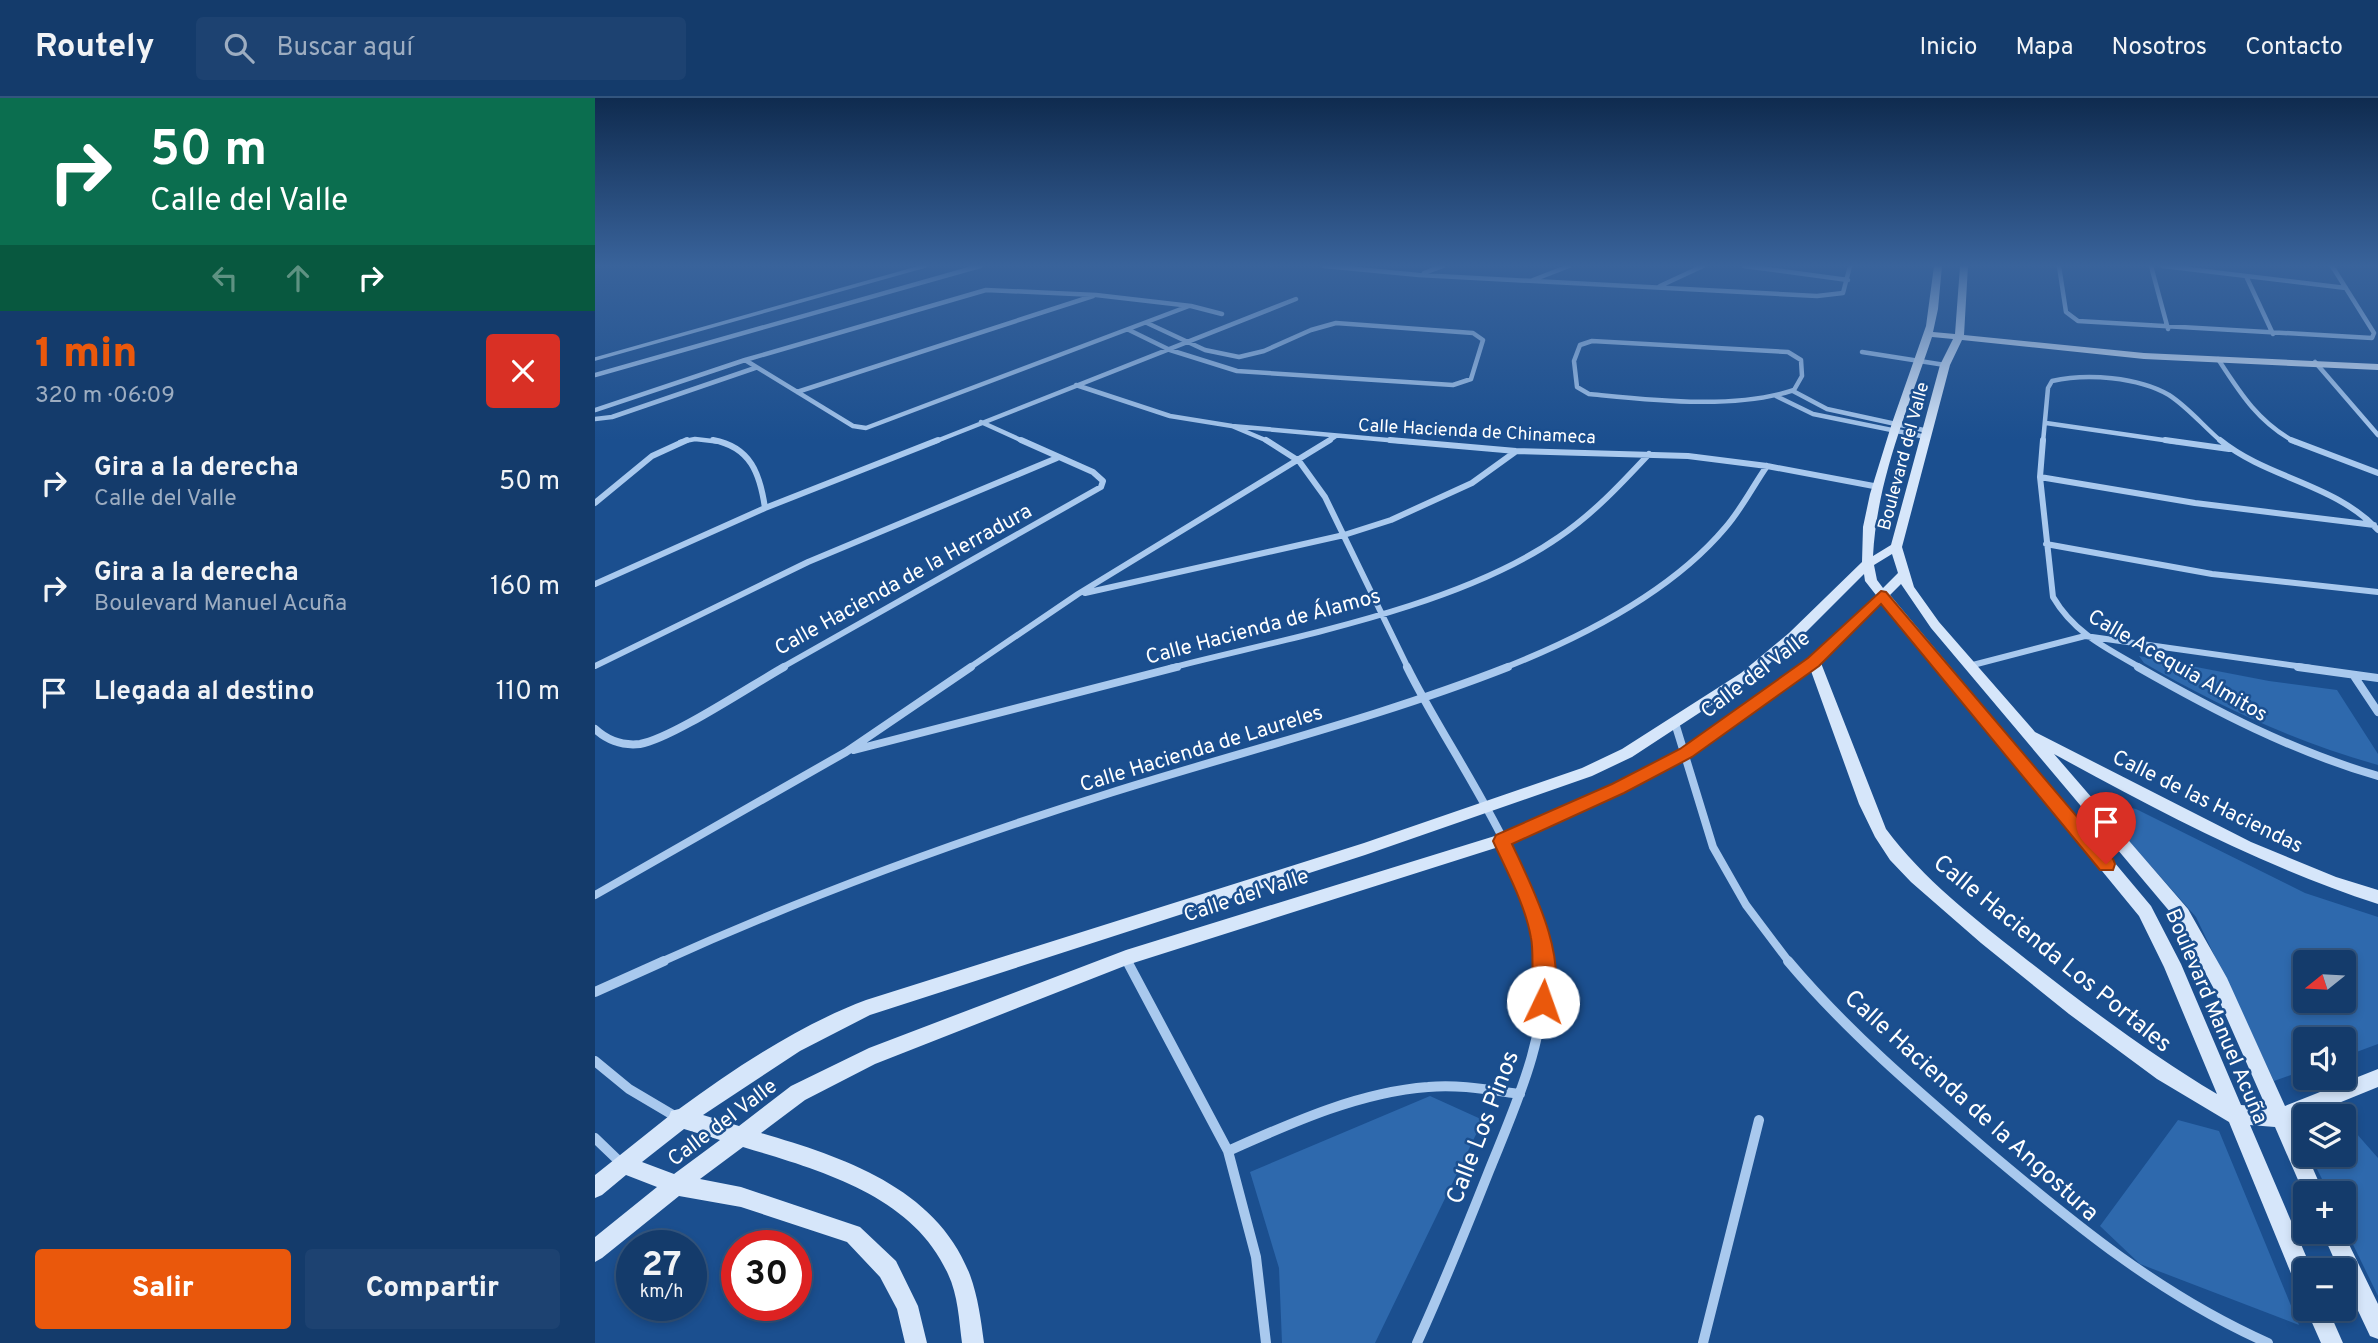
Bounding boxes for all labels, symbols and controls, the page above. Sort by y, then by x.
search box [196,17,686,80]
text: Routely [35,27,154,69]
icon: search [220,29,258,67]
text: Buscar aquí [276,32,413,65]
text: Inicio [1920,33,1977,63]
text: Mapa [2015,33,2074,63]
text: Nosotros [2112,33,2207,63]
text: Contacto [2245,33,2343,63]
text: 50 m [150,121,267,183]
icon: right [35,126,126,217]
text: Calle del Valle [150,182,348,222]
icon: left [206,259,244,297]
icon: ahead [279,259,317,297]
icon: right [352,259,390,297]
text: 1 min [35,329,138,382]
button: close [486,334,560,408]
street label: Boulevard del Valle [1874,380,1935,533]
text: 320 m · 06:09 [35,382,175,411]
street label: Calle Hacienda de Chinameca [1357,415,1596,450]
text: Gira a la derecha [94,452,299,485]
icon: right [35,464,73,502]
text: 50 m [499,466,560,499]
text: Calle del Valle [94,485,237,514]
street label: Calle Hacienda de la Herradura [770,498,1037,662]
text: Gira a la derecha [94,557,299,590]
icon: right [35,569,73,607]
text: 160 m [490,571,560,604]
street label: Calle Hacienda de Álamos [1143,582,1384,672]
text: Boulevard Manuel Acuña [94,590,347,619]
street label: Calle Acequia Almitos [2082,604,2272,729]
street label: Calle del Valle [1696,625,1816,725]
icon: arrive [35,674,73,712]
text: Llegada al destino [94,676,314,709]
text: 110 m [496,676,560,709]
street label: Calle Hacienda de Laureles [1077,700,1326,799]
street label: Calle de las Haciendas [2108,744,2307,860]
pin [2076,792,2136,864]
icon: arrive [2087,803,2125,841]
street label: Calle Hacienda Los Portales [1926,849,2177,1060]
street label: Calle del Valle [1180,863,1313,929]
street label: Boulevard Manuel Acuña [2158,905,2273,1128]
north arrow [2293,950,2355,1013]
map controls [2293,950,2356,1321]
position arrow [1506,965,1580,1039]
street label: Calle Hacienda de la Angostura [1837,984,2104,1229]
button: sound [2293,1027,2356,1090]
street label: Calle Los Pinos [1441,1047,1527,1209]
street label: Calle del Valle [663,1073,783,1173]
button: layers [2293,1104,2356,1167]
button: + [2293,1181,2356,1244]
speed limit sign: 30 [721,1230,812,1321]
text: 27 [642,1244,681,1288]
button: Salir [35,1249,291,1329]
button: Compartir [305,1249,560,1329]
button: − [2293,1258,2356,1321]
text: km/h [640,1281,683,1304]

